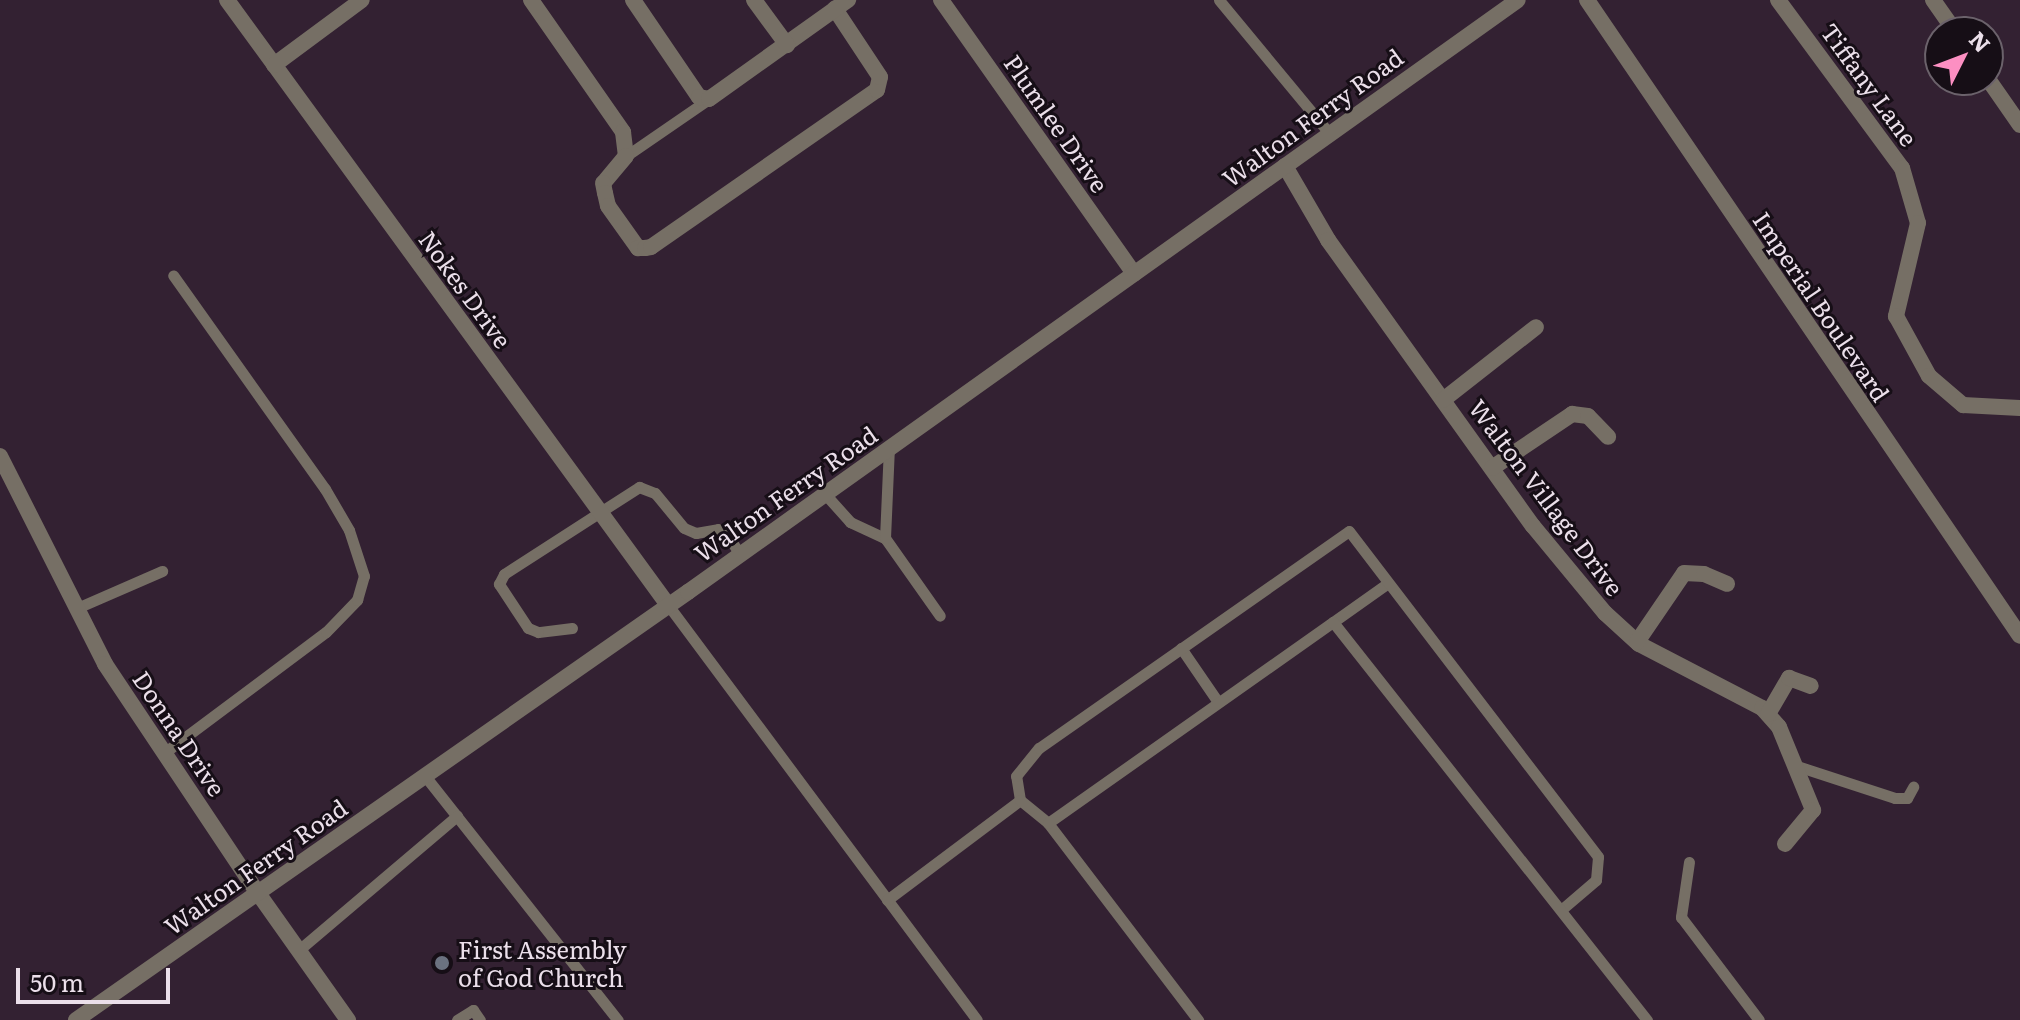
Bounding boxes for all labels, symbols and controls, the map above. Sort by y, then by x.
north arrow [1924,16,2004,96]
street label: Tiffany Lane [1816,17,1924,151]
text: N [1962,23,1999,59]
street label: Walton Ferry Road [1216,42,1408,192]
street label: Plumlee Drive [999,49,1115,197]
street label: Imperial Boulevard [1748,206,1896,406]
street label: Nokes Drive [414,225,518,353]
street label: Walton Village Drive [1464,393,1630,601]
street label: Walton Ferry Road [688,419,882,567]
street label: Donna Drive [128,665,232,801]
street label: Walton Ferry Road [158,792,352,940]
place label: First Assembly of God Church [458,935,626,991]
scale bar [20,952,174,1002]
marker: First Assembly of God Church [433,954,451,972]
text: 50 m [30,964,84,999]

